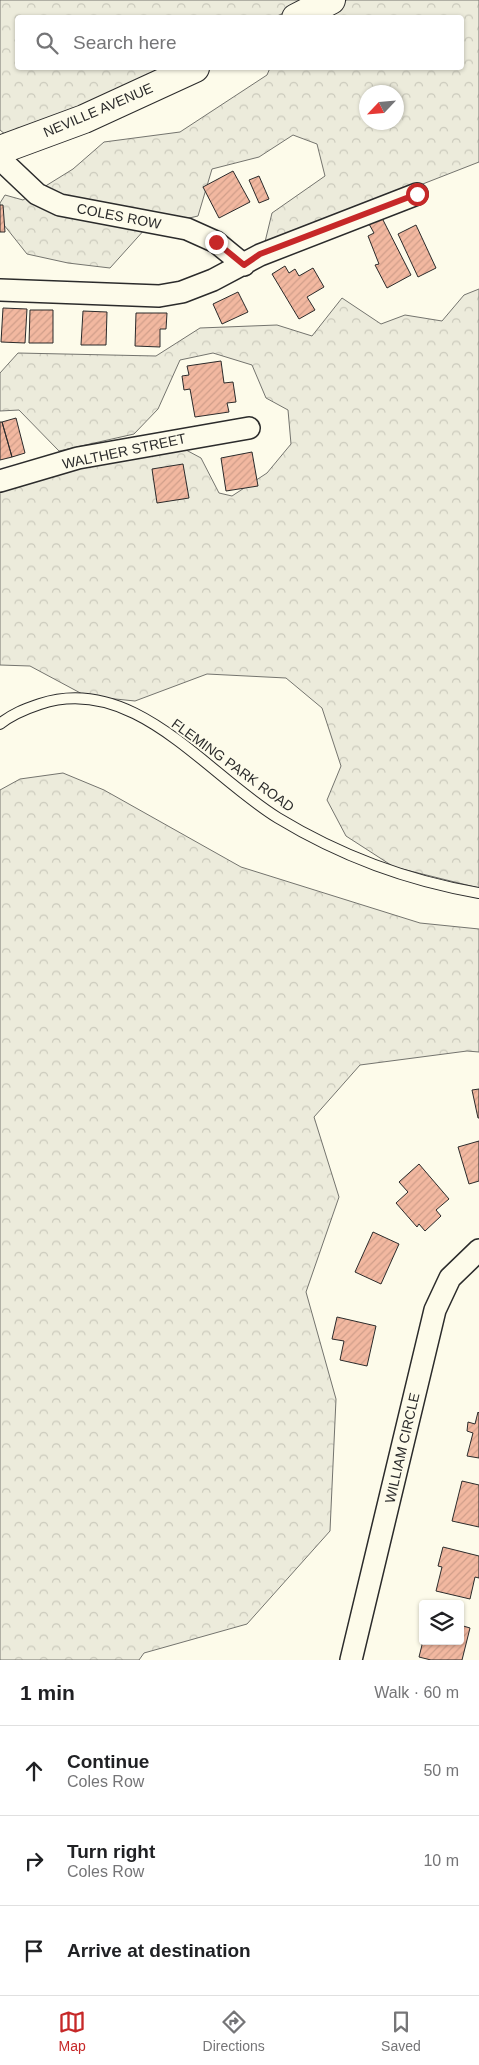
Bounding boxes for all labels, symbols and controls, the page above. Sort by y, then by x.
search box [15,15,464,70]
icon: search [33,29,61,57]
text: Search here [73,32,177,53]
street label: NEVILLE AVENUE [41,80,155,140]
north arrow [359,85,404,130]
route start [406,183,429,206]
street label: COLES ROW [75,200,163,232]
route end [205,231,228,254]
street label: WALTHER STREET [61,430,188,472]
street label: FLEMING PARK ROAD [169,715,297,815]
street label: WILLIAM CIRCLE [382,1391,422,1505]
map controls [419,1600,464,1645]
button: layers [419,1600,464,1645]
text: 1 min [20,1681,75,1704]
text: Walk · 60 m [374,1684,459,1701]
text: Continue [67,1751,149,1772]
icon: ahead [20,1757,48,1785]
text: 50 m [423,1762,459,1779]
text: Coles Row [67,1773,144,1790]
text: Turn right [67,1841,155,1862]
icon: right [20,1847,48,1875]
text: 10 m [423,1852,459,1869]
text: Coles Row [67,1863,144,1880]
icon: arrive [20,1937,48,1965]
text: Arrive at destination [67,1940,251,1961]
tab: Map [58,2008,86,2054]
tab: Directions [203,2008,265,2054]
tab: Saved [381,2008,421,2054]

